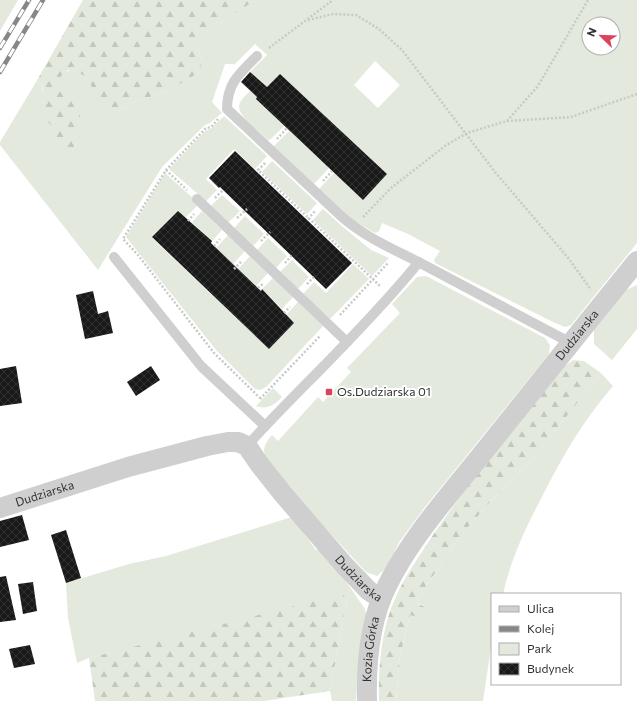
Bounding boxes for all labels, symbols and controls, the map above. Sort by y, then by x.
north arrow [581,16,621,56]
text: N [584,26,599,38]
street label: Dudziarska [552,307,601,363]
place label: Os.Dudziarska 01 [337,384,431,398]
marker: Os.Dudziarska 01 [324,387,334,397]
street label: Dudziarska [13,477,75,509]
street label: Dudziarska [333,552,385,604]
legend [491,593,621,685]
text: Ulica [527,601,554,615]
street label: Kozia Górka [359,615,381,682]
text: Kolej [527,621,554,635]
text: Park [527,641,553,655]
text: Budynek [527,661,575,675]

